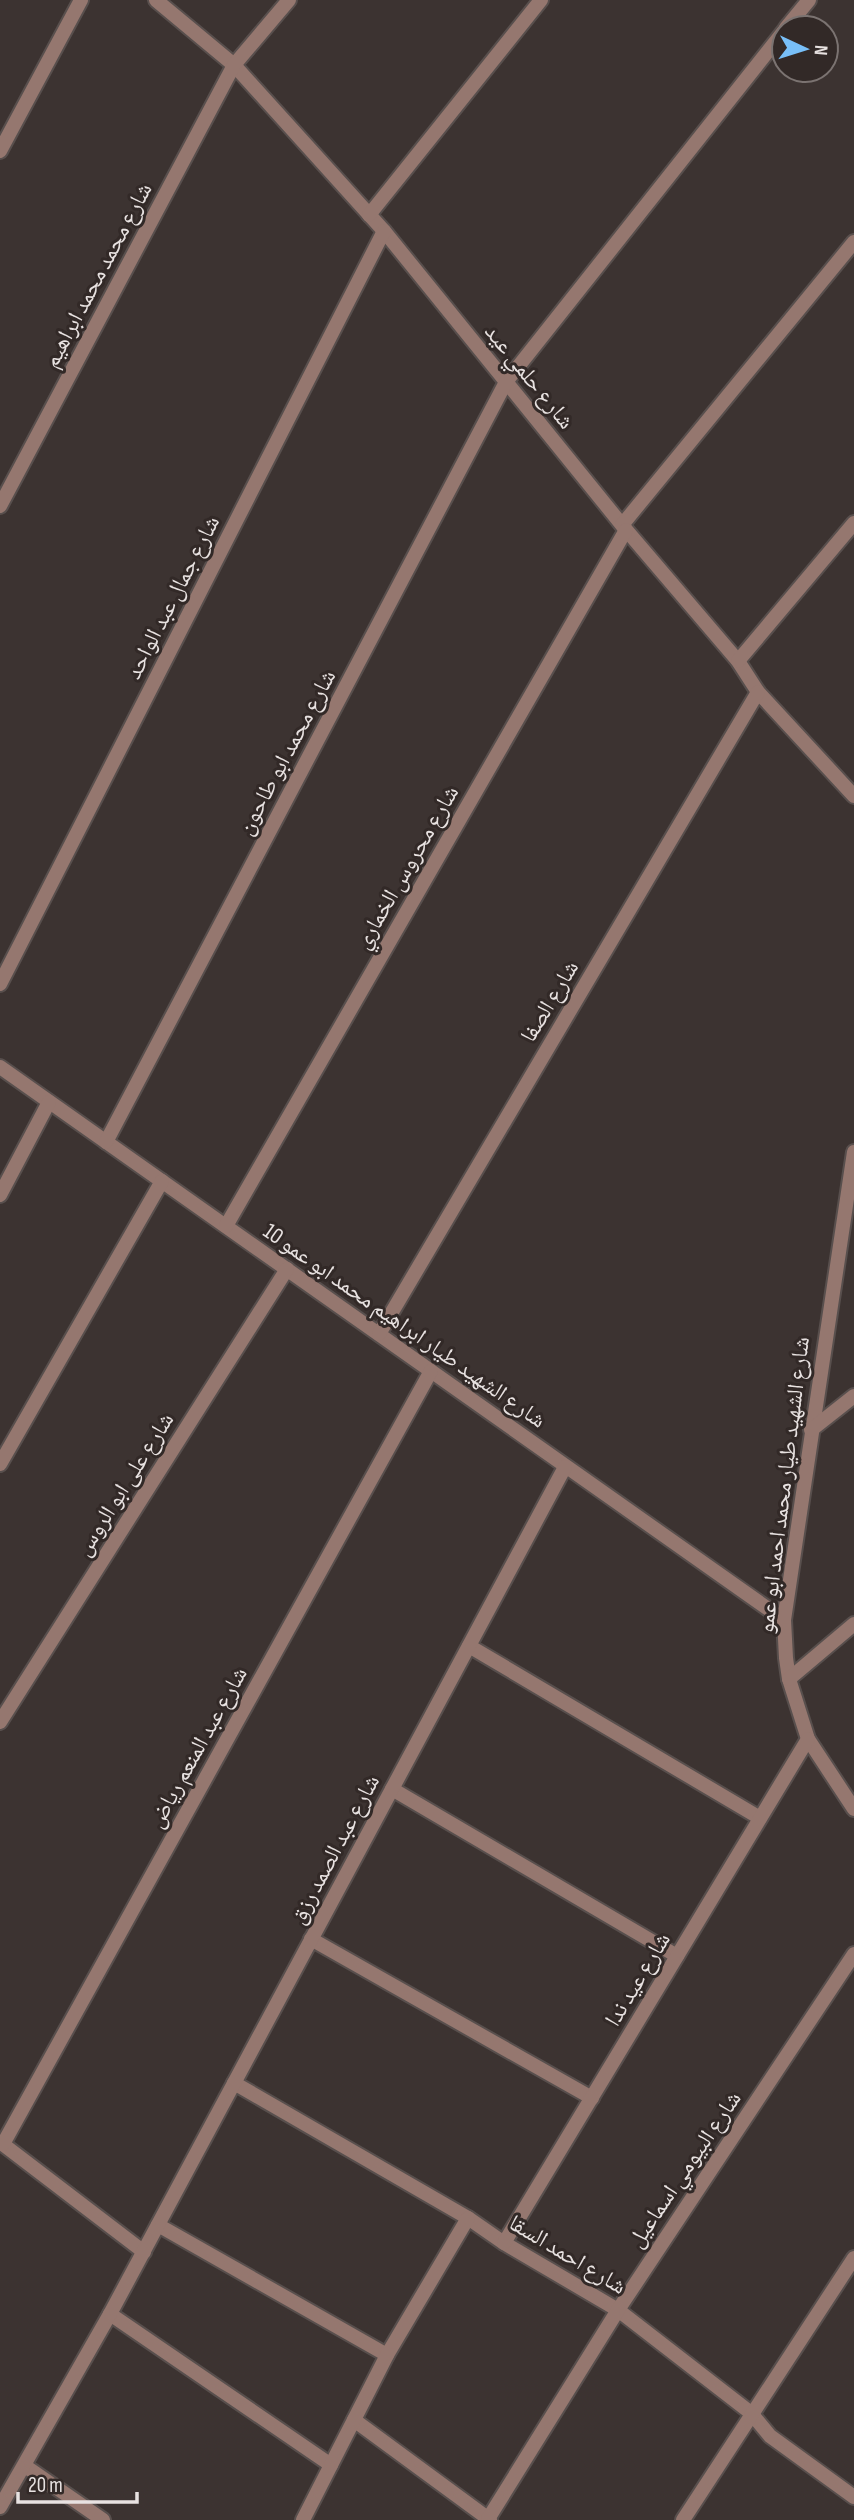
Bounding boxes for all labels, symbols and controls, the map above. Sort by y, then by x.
north arrow [770,14,840,84]
text: N [809,44,832,56]
street label: شارع محمد محمد ابراهيم [37,178,159,373]
street label: شارع حلمي عيد [475,318,580,437]
street label: شارع جمال عبد الواحد [120,511,226,684]
street label: شارع محمد ابو طاحون [231,665,342,840]
street label: شارع محروس الخماري [349,781,468,956]
street label: شارع الصفا [515,956,585,1047]
street label: شارع الشهيد طيار ابراهيم محمد ابو عمو 10 [257,1217,551,1435]
street label: شارع الشهيد طيار محمد احمد ابو عمو [752,1335,816,1635]
street label: شارع على ابو الروس [70,1408,180,1561]
street label: شارع عبد المنعم رياض [142,1662,255,1833]
street label: شارع عبد الصمد رزق [284,1770,386,1929]
street label: شارع عيد ندا [599,1927,677,2032]
street label: شارع البيومي اسماعيل [622,2086,751,2255]
street label: شارع احمد السقا [504,2209,631,2301]
scale bar [18,2460,136,2504]
text: 20 m [28,2473,63,2498]

